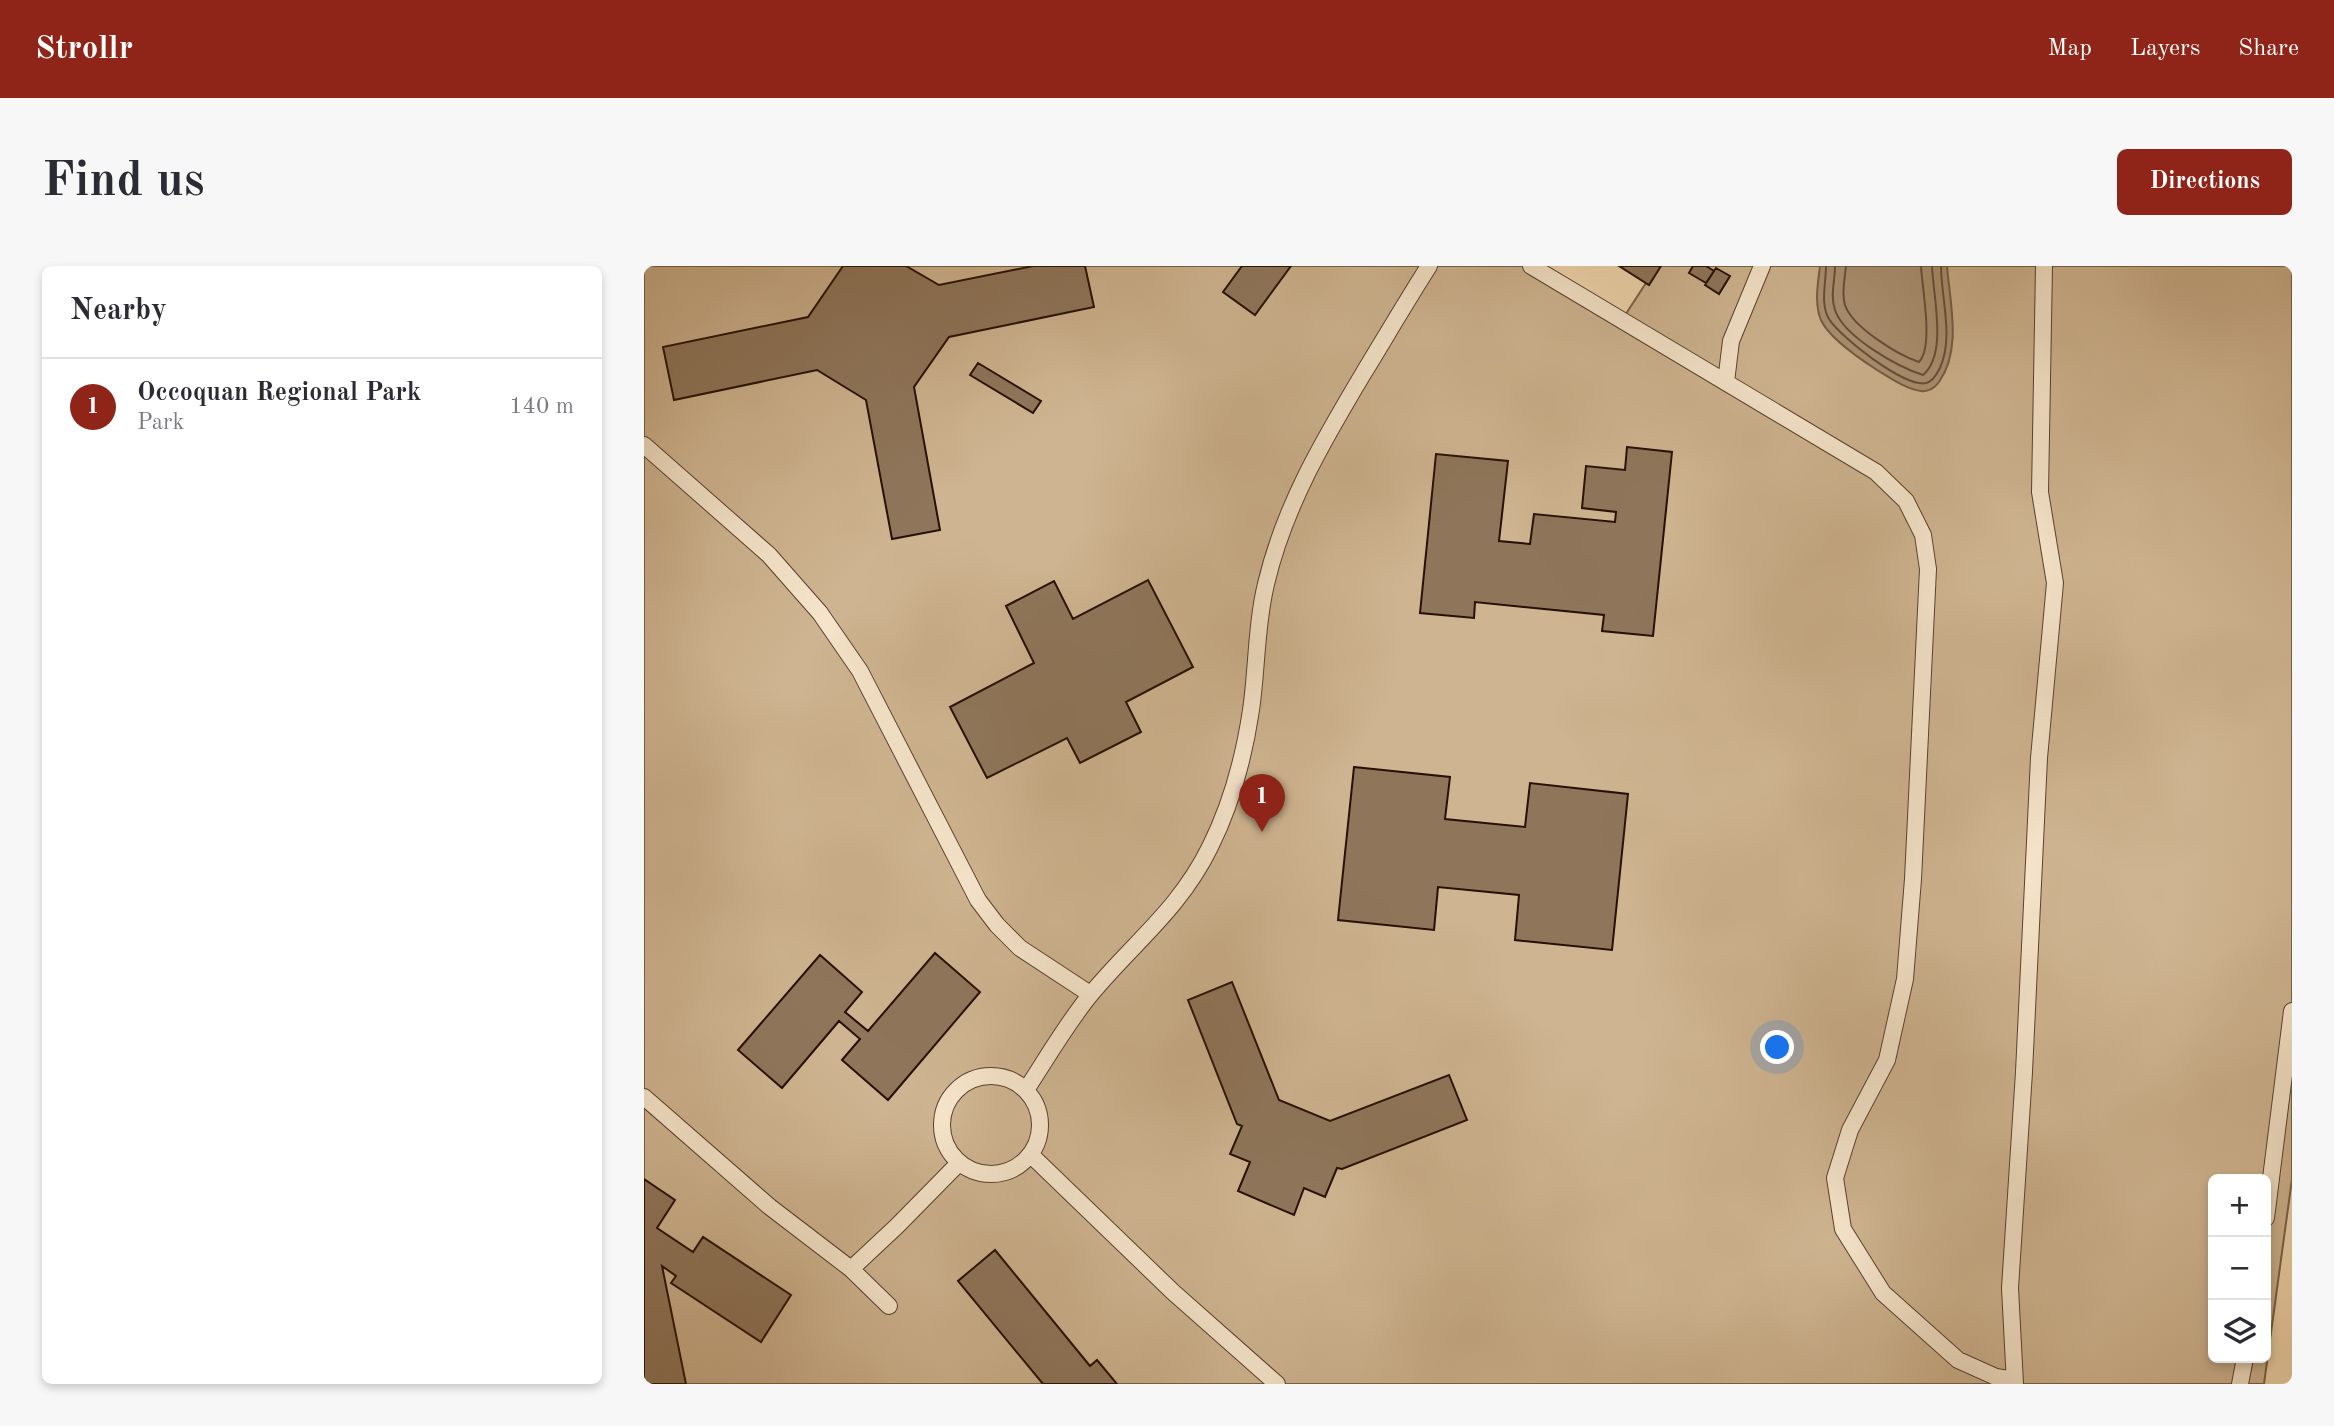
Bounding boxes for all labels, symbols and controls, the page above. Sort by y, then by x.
text: Strollr [35,33,133,66]
text: Map [2048,37,2092,61]
text: Layers [2130,37,2200,61]
text: Share [2238,37,2299,61]
button: Directions [2117,149,2292,215]
text: Find us [42,158,205,207]
text: Nearby [70,296,167,326]
text: Occoquan Regional Park [137,380,421,406]
text: 1 [86,395,100,418]
text: 140 m [509,395,574,418]
text: Park [137,411,184,434]
pin: 1 [1239,774,1285,832]
your location [1760,1030,1794,1064]
map controls [2208,1174,2271,1363]
button: + [2208,1174,2271,1237]
button: − [2208,1237,2271,1300]
button: layers [2208,1300,2271,1363]

